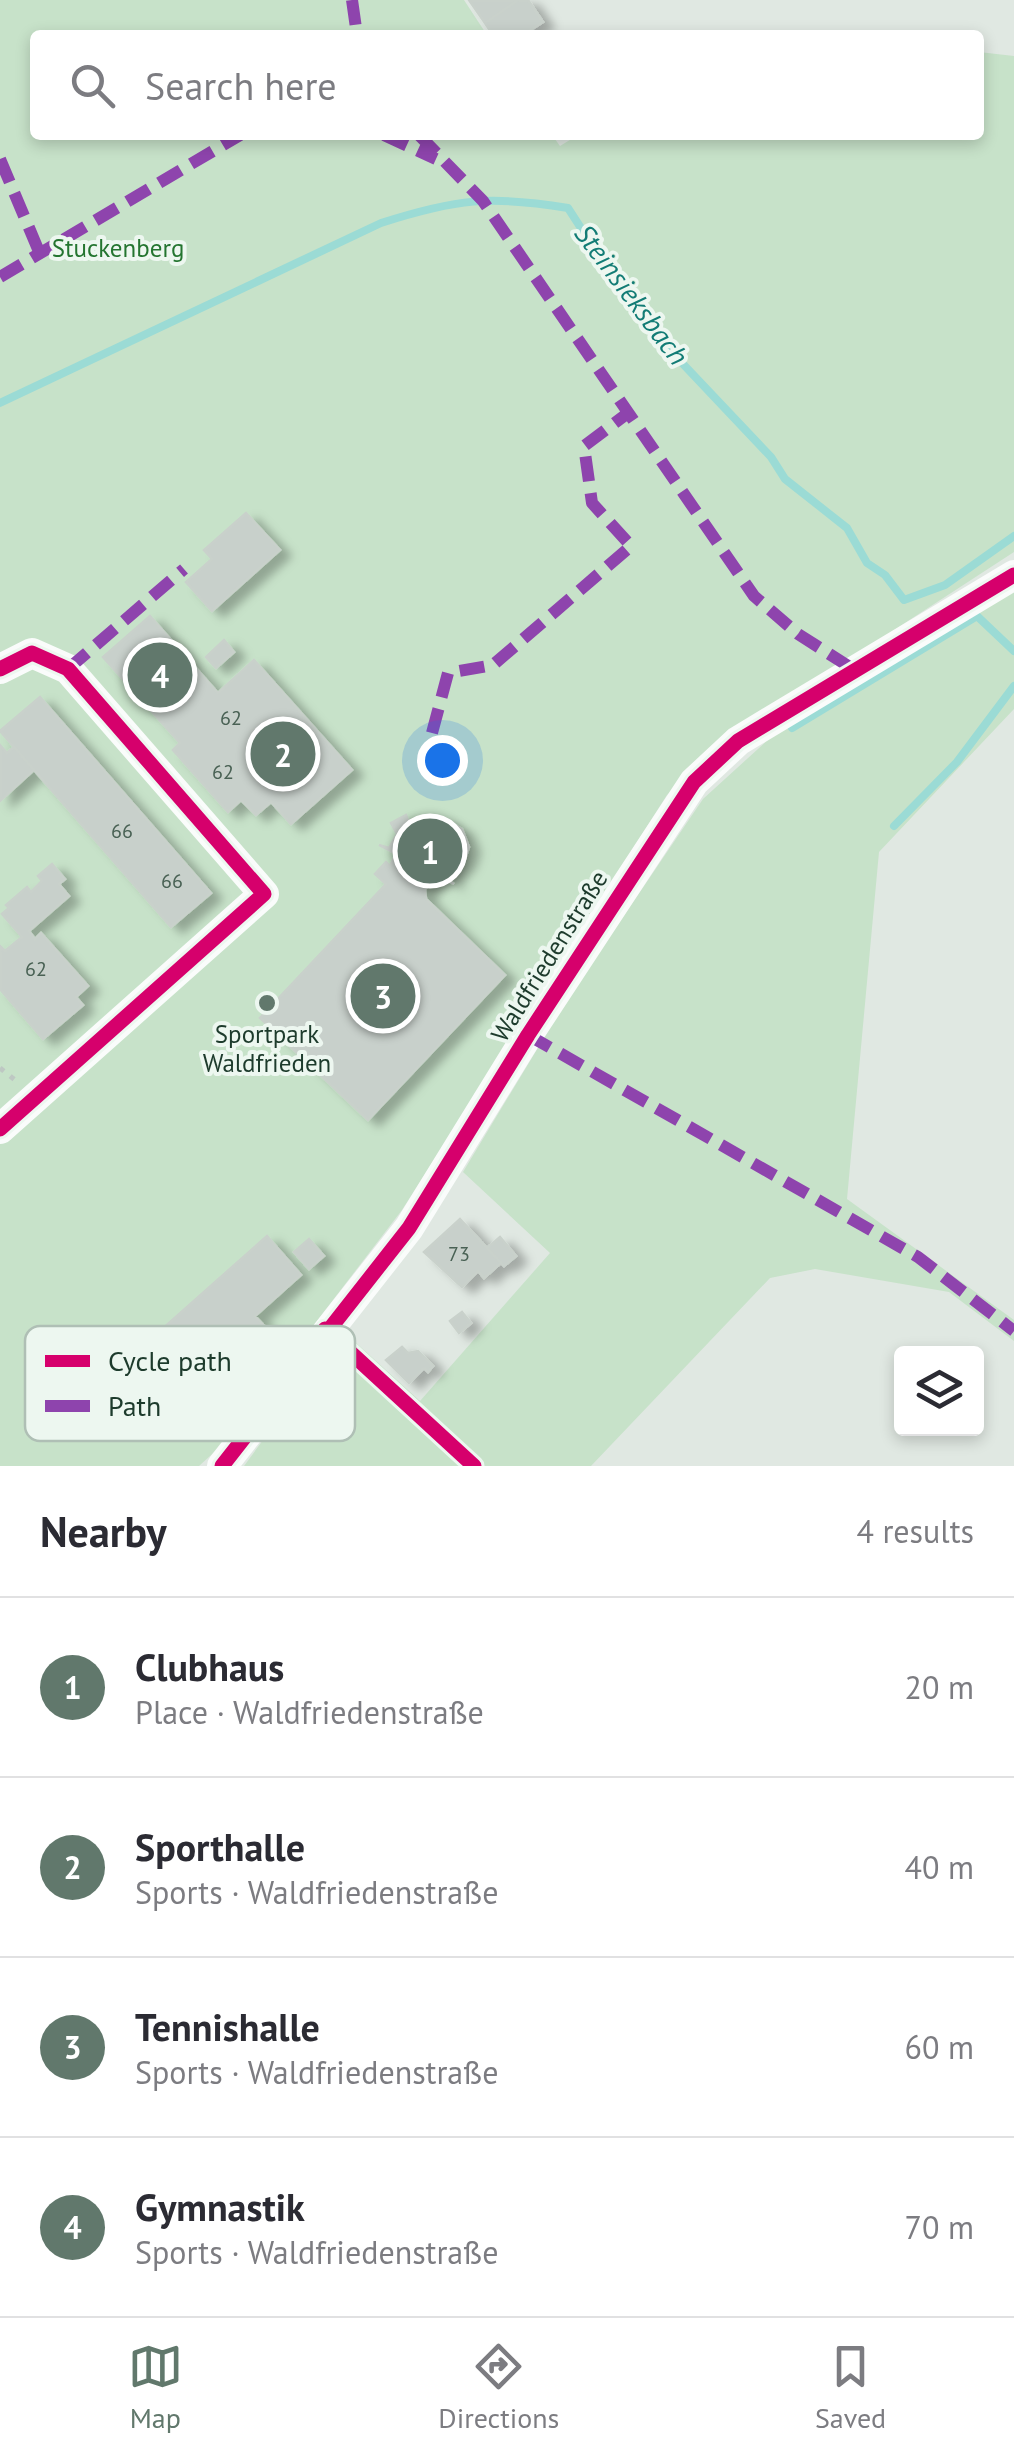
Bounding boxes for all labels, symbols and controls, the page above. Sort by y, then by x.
search box [30,30,984,140]
icon: search [65,58,120,113]
text: Search here [145,61,337,110]
water label: Steinsieksbach [567,216,697,372]
park label: Stuckenberg [52,232,184,264]
pin: 4 [128,638,192,712]
house number: 62 [220,705,242,731]
pin: 2 [250,716,316,792]
your location [417,735,468,786]
house number: 62 [212,759,234,785]
pin: 1 [398,814,462,888]
house number: 66 [111,818,133,844]
street label: Waldfriedenstraße [484,864,614,1048]
house number: 66 [161,868,183,894]
house number: 62 [25,956,47,982]
pin: 3 [350,958,416,1034]
marker: Sportpark Waldfrieden [256,992,278,1014]
place label: Sportpark Waldfrieden [203,1018,331,1079]
house number: 73 [448,1241,470,1267]
legend [25,1326,355,1441]
text: Cycle path [108,1342,232,1379]
map controls [894,1346,984,1436]
button: layers [894,1346,984,1436]
text: Path [108,1387,161,1424]
text: Nearby [40,1504,167,1559]
text: 4 results [856,1510,974,1552]
text: Clubhaus [135,1642,284,1691]
text: 1 [63,1666,82,1708]
text: 20 m [905,1666,974,1708]
text: Place · Waldfriedenstraße [135,1691,484,1733]
text: Sporthalle [135,1822,305,1871]
text: 2 [63,1846,82,1888]
text: 40 m [905,1846,974,1888]
text: Sports · Waldfriedenstraße [135,1871,498,1913]
text: Tennishalle [135,2002,320,2051]
text: 3 [63,2026,82,2068]
text: 60 m [905,2026,974,2068]
text: Sports · Waldfriedenstraße [135,2051,498,2093]
text: Gymnastik [135,2182,305,2231]
text: 4 [63,2206,82,2248]
text: 70 m [905,2206,974,2248]
text: Sports · Waldfriedenstraße [135,2231,498,2273]
tab: Map [128,2339,183,2436]
tab: Directions [438,2339,559,2436]
tab: Saved [815,2339,886,2436]

